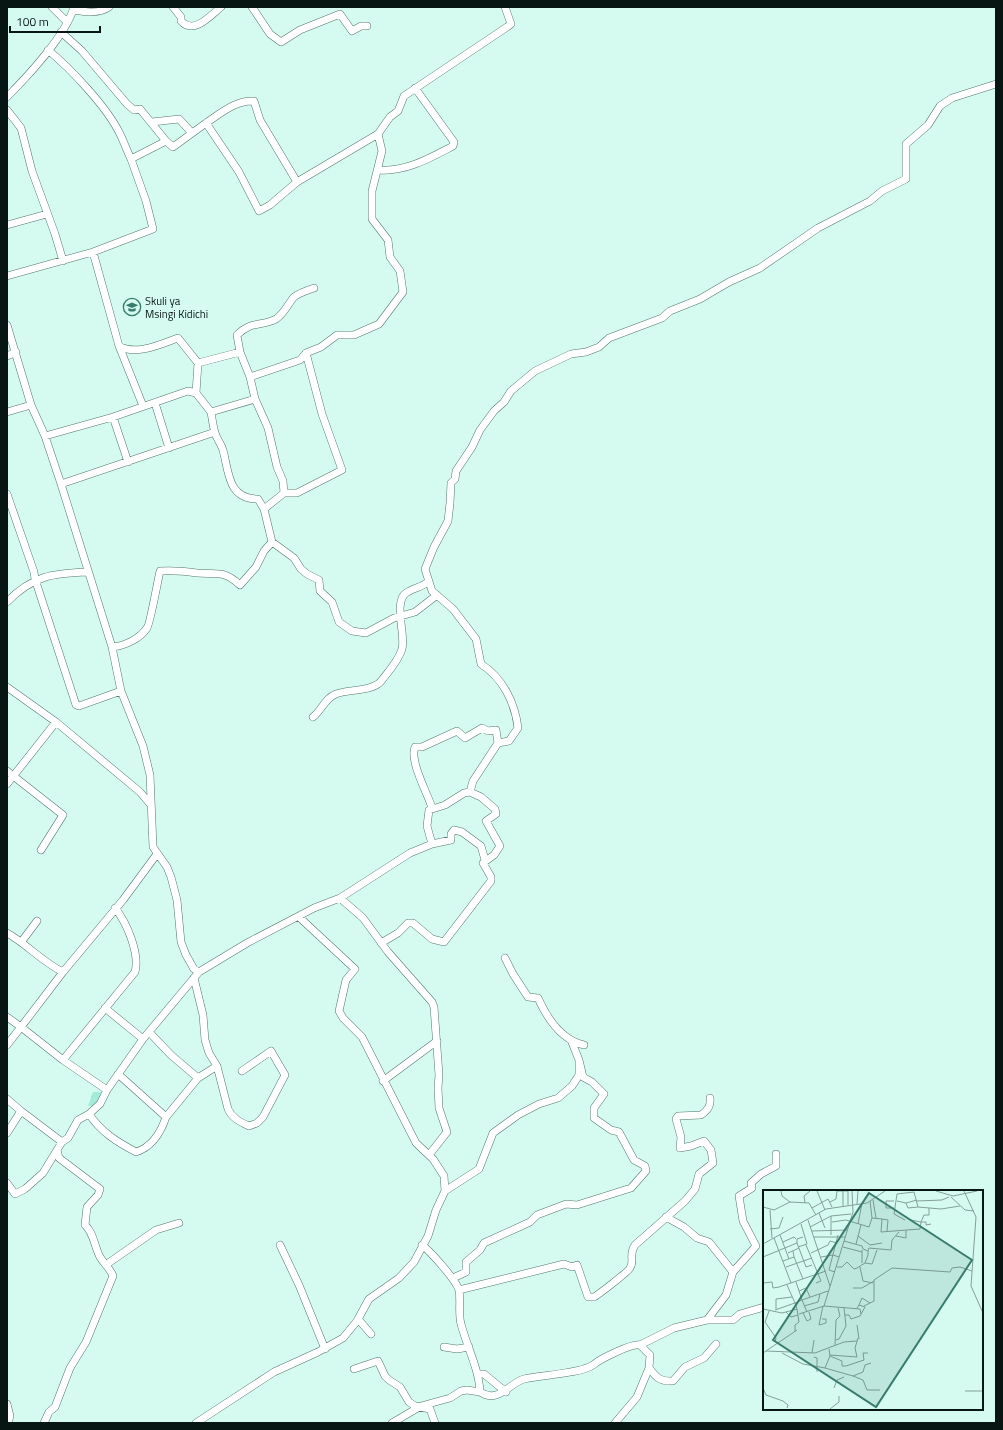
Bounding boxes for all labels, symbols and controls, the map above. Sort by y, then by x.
scale bar [10,8,100,34]
text: 100 m [16,12,49,31]
place label: Skuli ya Msingi Kidichi [145,293,208,322]
school or university icon: Skuli ya Msingi Kidichi [122,297,142,317]
inset map [763,1190,983,1410]

